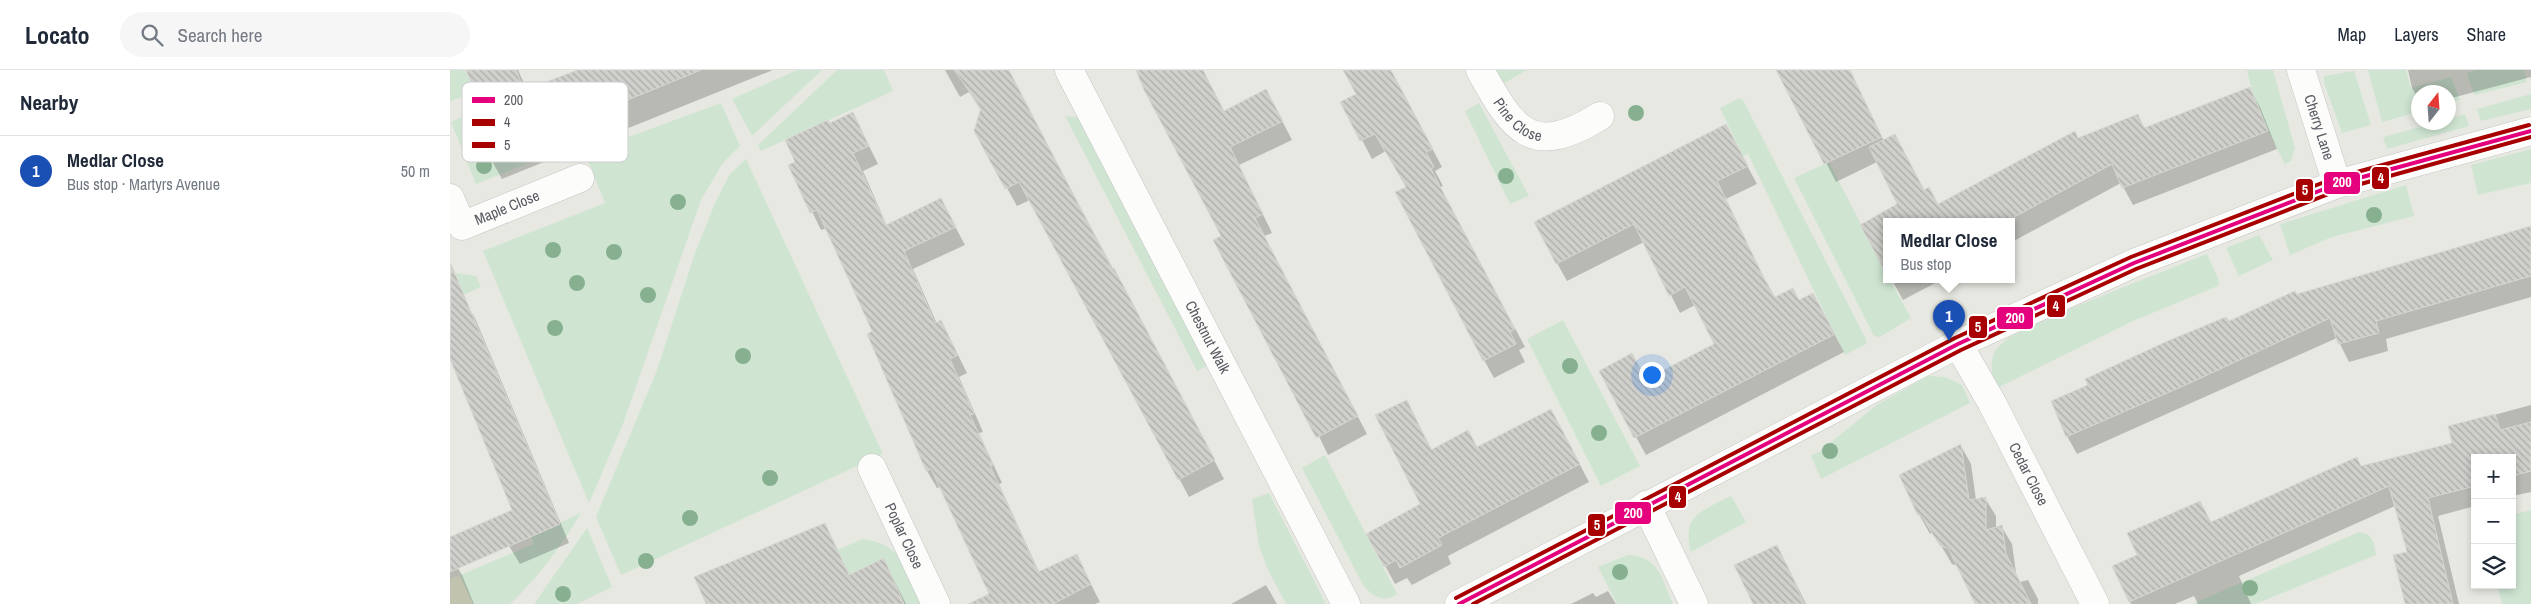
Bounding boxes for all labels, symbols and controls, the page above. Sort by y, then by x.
search box [120,12,470,57]
text: Locato [25,19,90,51]
icon: search [138,21,166,49]
text: Search here [178,22,262,48]
text: Map [2338,22,2366,47]
text: Layers [2394,22,2439,47]
text: Share [2467,22,2506,47]
legend [462,82,628,162]
north arrow [2411,85,2456,130]
text: Nearby [20,88,78,117]
text: 200 [504,91,523,109]
street label: Cherry Lane [2299,92,2340,163]
street label: Pine Close [1489,93,1544,146]
text: 4 [504,113,511,131]
text: 5 [504,136,510,154]
text: Medlar Close [67,147,164,173]
text: 1 [32,160,40,182]
text: 50 m [401,160,430,182]
line badge: 4 [2371,166,2390,190]
text: 4 [2378,169,2385,187]
line badge: 200 [2323,171,2361,195]
text: Bus stop · Martyrs Avenue [67,173,220,195]
text: 200 [2332,173,2352,191]
line badge: 5 [2295,178,2314,202]
text: 5 [2302,181,2309,199]
street label: Maple Close [471,185,543,230]
popup [1883,218,2015,283]
text: Medlar Close [1901,227,1997,253]
text: Bus stop [1901,253,1952,275]
line badge: 4 [2046,294,2066,318]
street label: Chestnut Walk [1180,297,1236,378]
text: 4 [2053,297,2060,315]
pin: 1 [1933,300,1965,341]
line badge: 200 [1996,306,2034,330]
text: 200 [2005,309,2025,327]
line badge: 5 [1968,315,1988,339]
text: 5 [1975,318,1982,336]
your location [1639,362,1665,388]
street label: Cedar Close [2004,439,2054,509]
map controls [2471,454,2516,589]
button: + [2471,454,2516,499]
line badge: 4 [1668,485,1687,509]
text: 4 [1675,488,1682,506]
street label: Poplar Close [880,499,929,572]
button: − [2471,499,2516,544]
line badge: 200 [1614,501,1652,525]
text: 200 [1623,504,1643,522]
line badge: 5 [1587,513,1606,537]
text: 5 [1594,516,1601,534]
button: layers [2471,544,2516,589]

